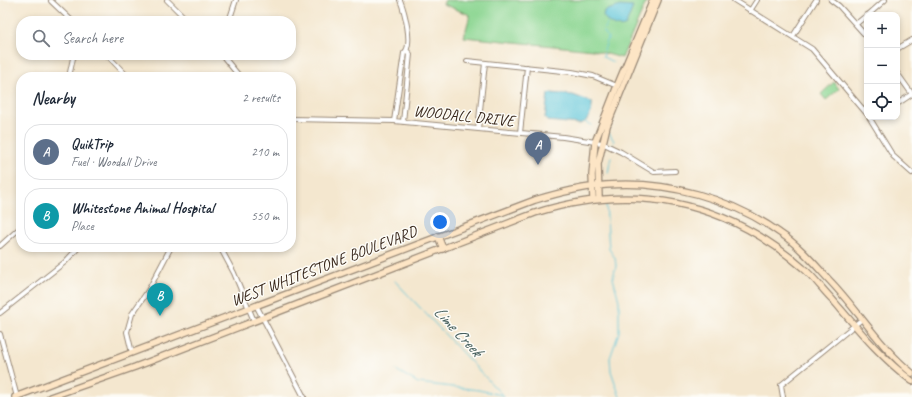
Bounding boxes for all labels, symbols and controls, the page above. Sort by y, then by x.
map controls [864,12,900,120]
button: + [864,12,900,48]
search box [16,16,296,60]
icon: search [30,27,52,49]
text: Search here [62,29,123,48]
button: − [864,48,900,84]
button: locate [864,84,900,120]
text: Nearby [32,88,75,109]
text: 2 results [242,90,280,106]
street label: WOODALL DRIVE [413,101,517,131]
pin: A [525,132,551,165]
text: QuikTrip [71,135,113,154]
text: A [43,144,49,160]
text: 210 m [251,144,279,160]
text: Fuel · Woodall Drive [71,154,157,170]
text: Whitestone Animal Hospital [71,199,214,218]
text: B [43,208,49,224]
text: 550 m [251,208,279,224]
your location [430,212,450,232]
text: Place [71,218,94,234]
street label: WEST WHITESTONE BOULEVARD [228,221,421,311]
pin: B [147,283,173,316]
water label: Lime Creek [429,301,489,363]

